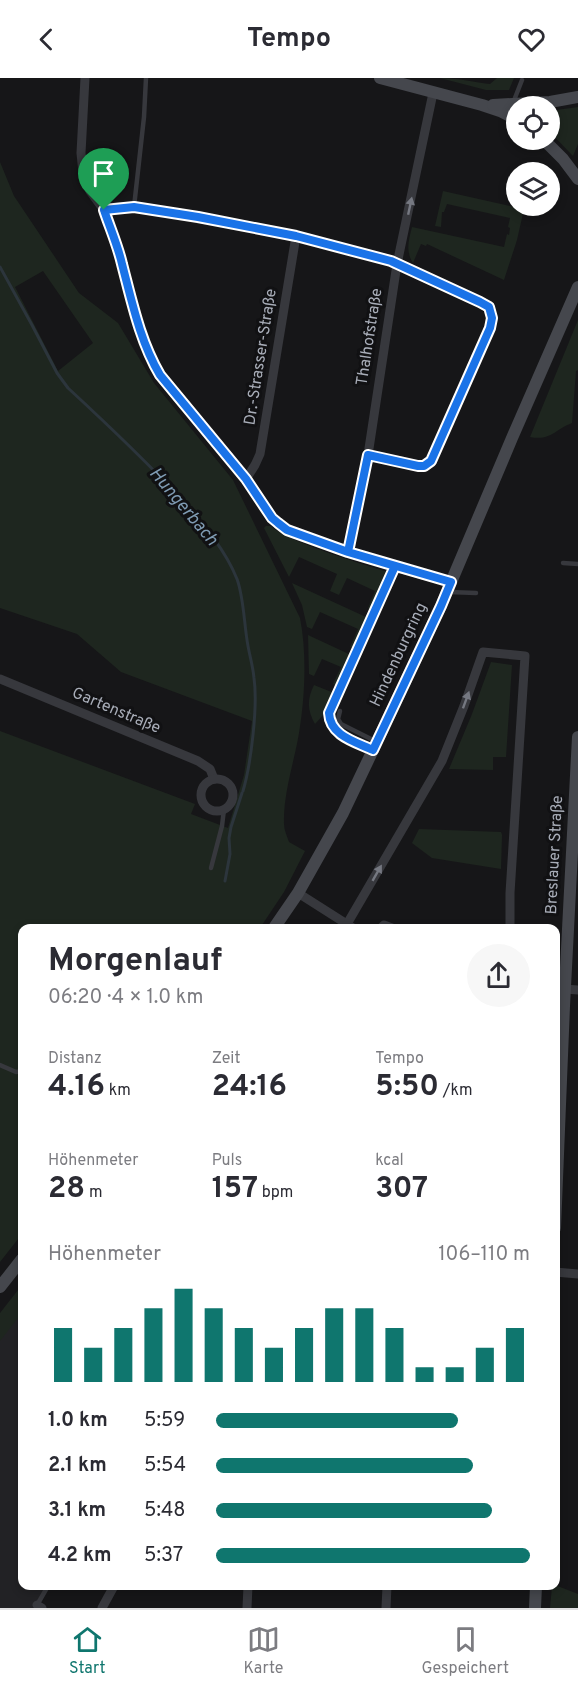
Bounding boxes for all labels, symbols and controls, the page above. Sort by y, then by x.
text: Tempo [247,22,331,56]
icon: back [30,23,63,56]
icon: heart [515,23,548,56]
map controls [506,96,560,216]
button: locate [506,96,560,150]
pin [78,148,129,210]
icon: arrive [87,157,120,190]
button: layers [506,162,560,216]
one-way arrow [405,197,415,216]
street label: Dr.-Strasser-Straße [240,287,282,427]
street label: Thalhofstraße [352,287,388,387]
water label: Hungerbach [144,463,223,551]
street label: Hindenburgring [366,600,432,710]
street label: Gartenstraße [69,683,163,739]
one-way arrow [462,691,472,709]
street label: Breslauer Straße [542,795,568,915]
one-way arrow [371,865,382,881]
text: Morgenlauf [48,941,222,983]
button: share [467,944,530,1007]
text: 06:20 · 4 × 1.0 km [48,985,204,1011]
text: Distanz [48,1049,102,1069]
text: Zeit [212,1049,240,1069]
text: Tempo [375,1049,424,1069]
text: 4.16 [48,1069,105,1106]
text: 24:16 [212,1069,287,1106]
text: 5:50 [375,1069,439,1106]
text: km [105,1081,131,1101]
text: /km [439,1081,473,1101]
text: Höhenmeter [48,1151,138,1171]
text: Puls [212,1151,242,1171]
text: kcal [375,1151,404,1171]
text: 28 [48,1171,85,1208]
text: 157 [212,1171,258,1208]
text: 307 [375,1171,428,1208]
text: m [85,1183,103,1203]
text: bpm [258,1183,293,1203]
text: Höhenmeter [48,1242,161,1268]
text: 106–110 m [438,1242,530,1268]
text: 1.0 km [48,1408,108,1434]
text: 5:59 [144,1408,185,1434]
text: 2.1 km [48,1453,107,1479]
text: 5:54 [144,1453,186,1479]
text: 3.1 km [48,1498,106,1524]
text: 5:48 [144,1498,186,1524]
text: 4.2 km [48,1543,112,1569]
text: 5:37 [144,1543,183,1569]
tab: Start [69,1623,105,1679]
tab: Karte [244,1623,283,1679]
tab: Gespeichert [421,1623,509,1679]

